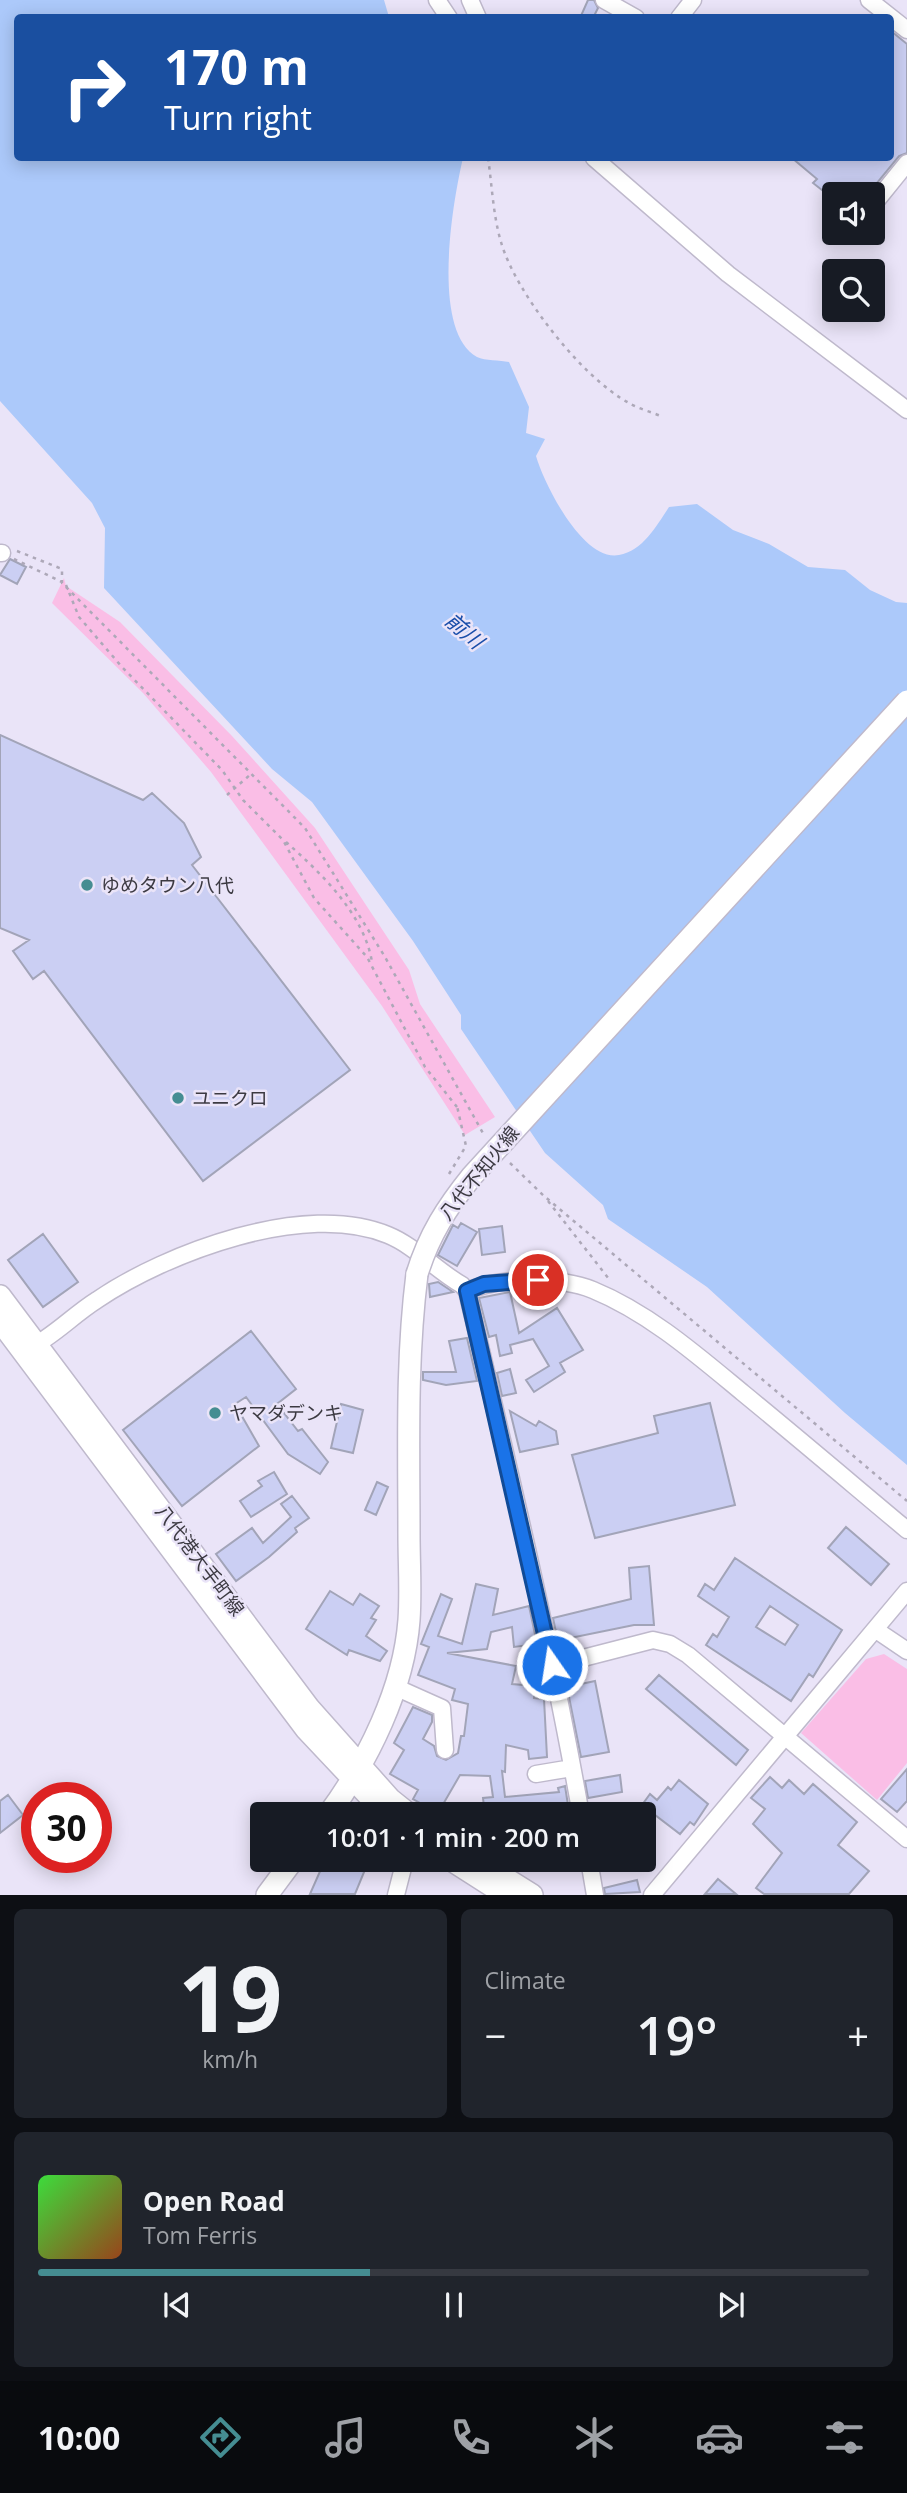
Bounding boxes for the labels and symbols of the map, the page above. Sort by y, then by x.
water label: 前川 [440,606,491,656]
place label: ゆめタウン八代 [101,872,234,898]
marker: ゆめタウン八代 [79,877,95,893]
place label: ユニクロ [192,1085,268,1111]
marker: ユニクロ [170,1090,186,1106]
street label: 八代不知火線 [433,1121,525,1225]
pin [508,1250,568,1310]
place label: ヤマダデンキ [229,1400,343,1426]
marker: ヤマダデンキ [207,1405,223,1421]
street label: 八代港大手町線 [150,1499,250,1621]
position arrow [515,1628,589,1702]
speed limit sign: 30 [21,1782,112,1873]

